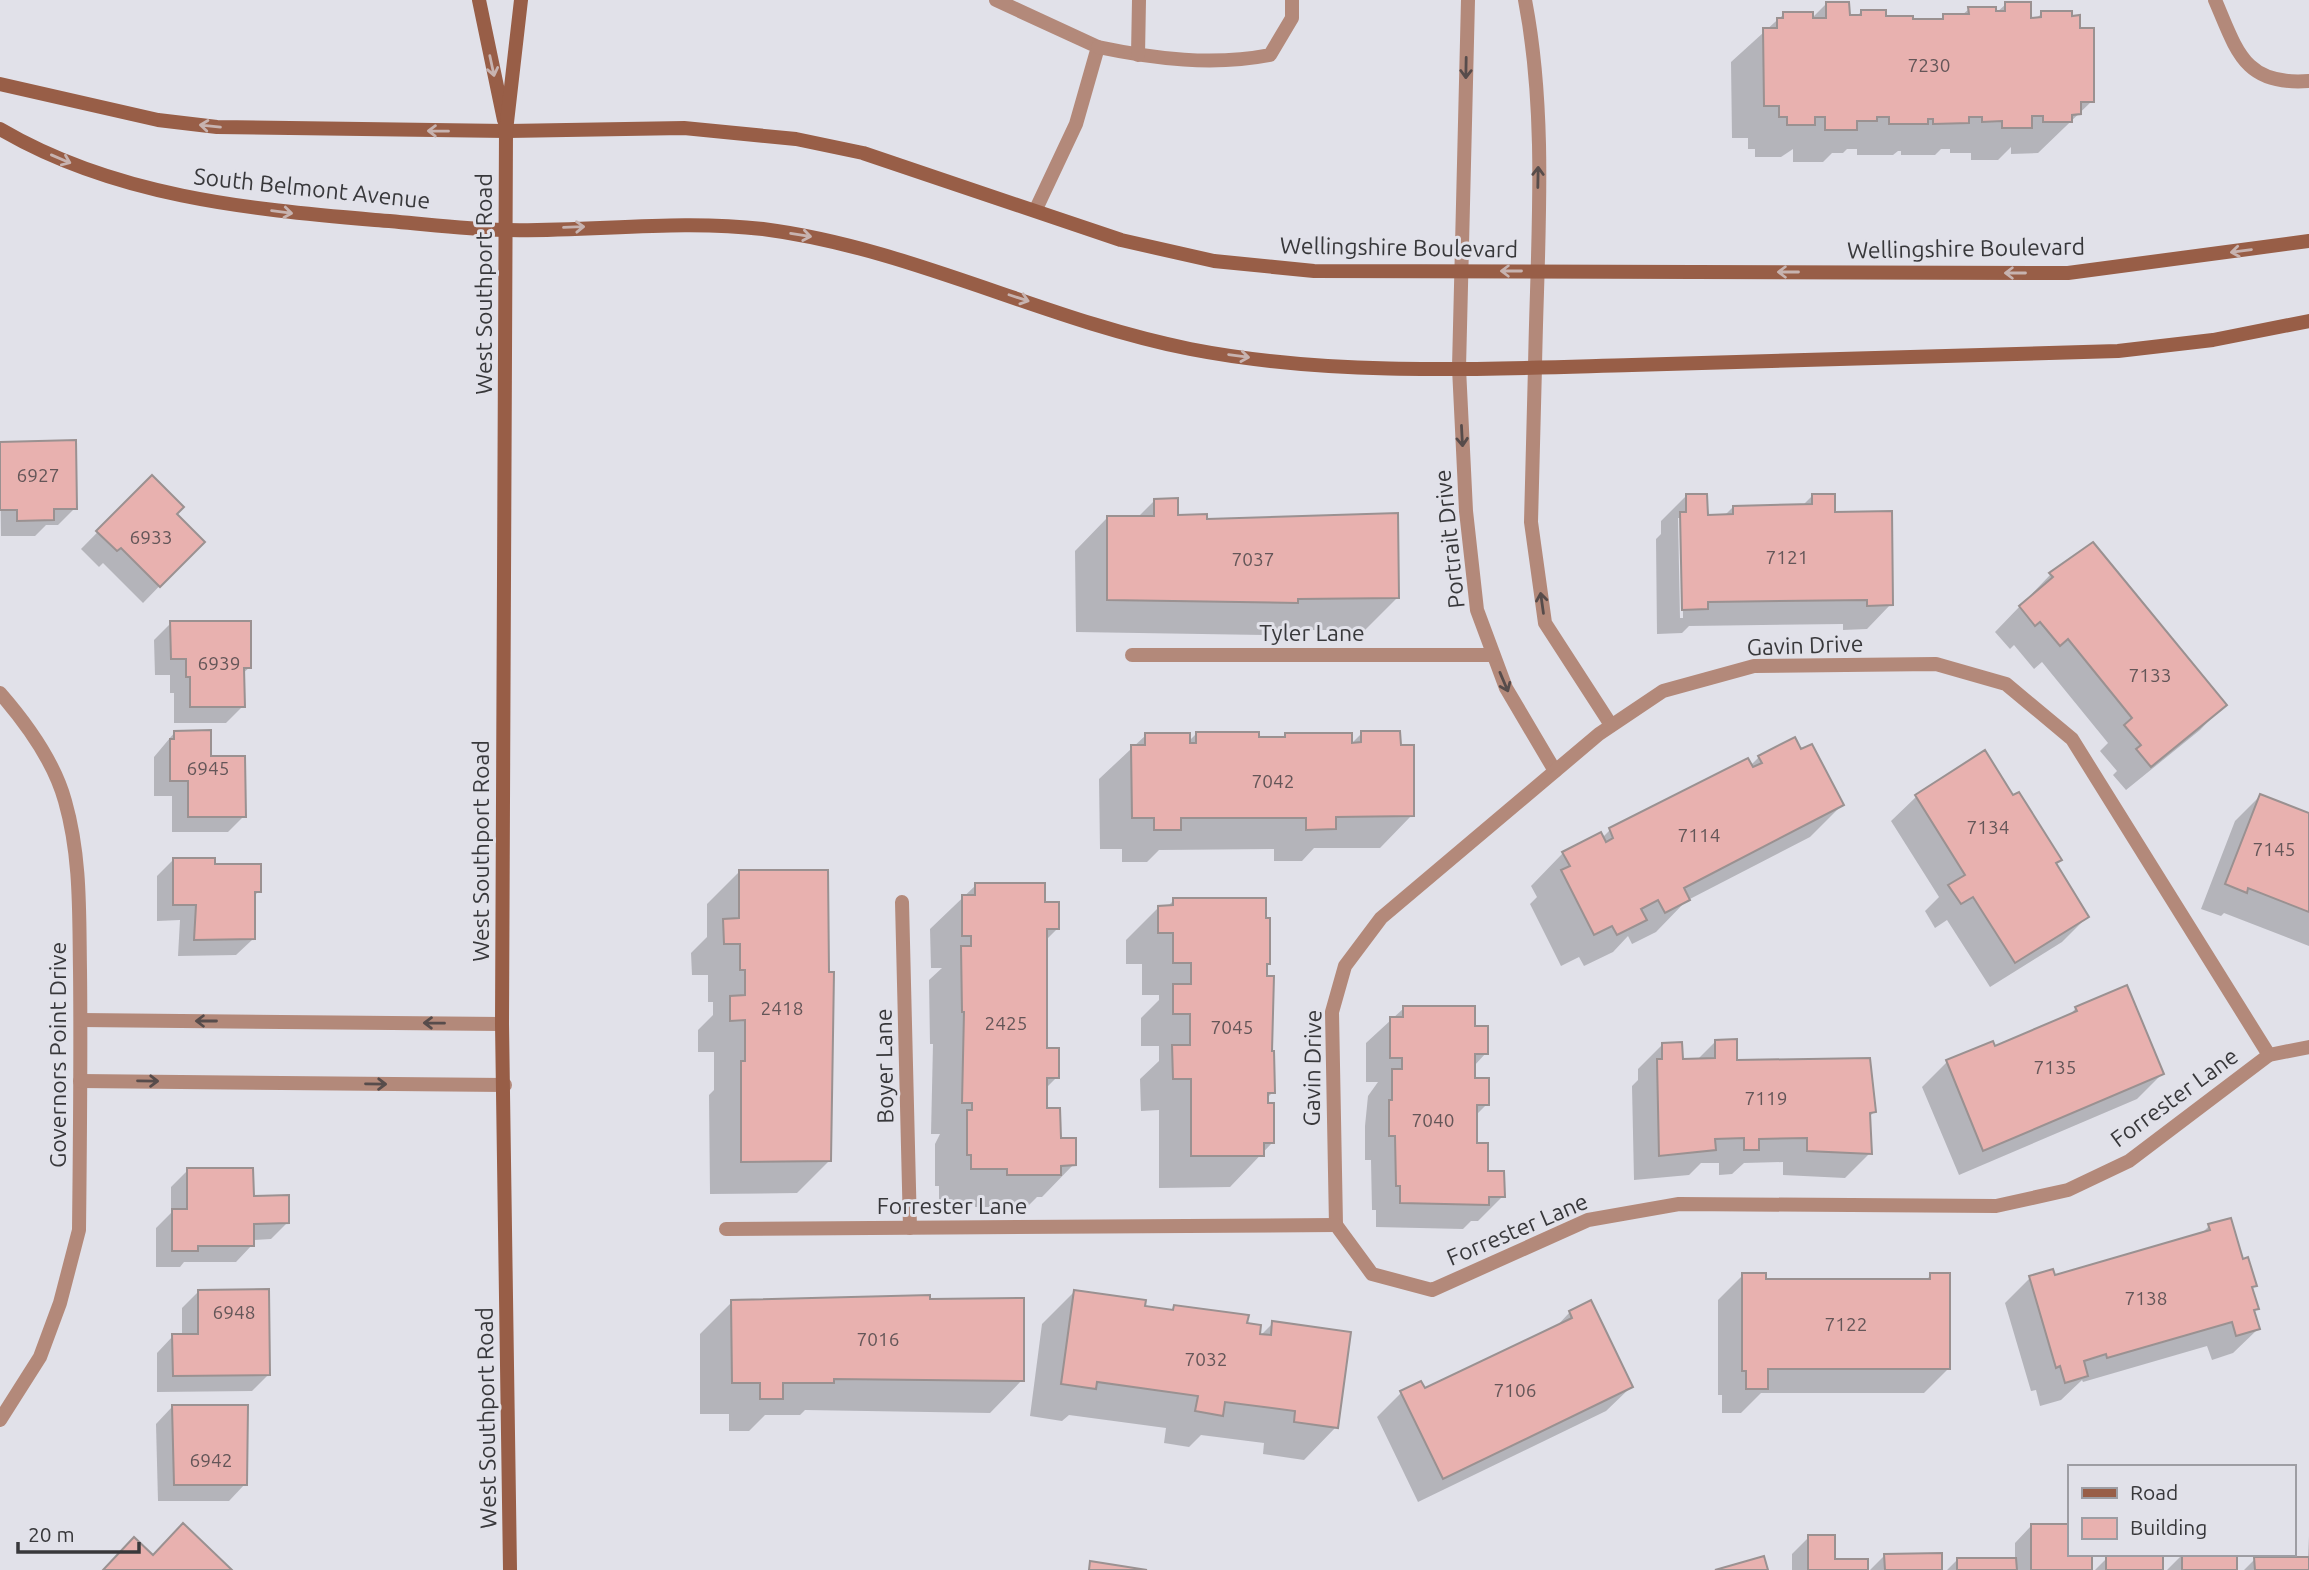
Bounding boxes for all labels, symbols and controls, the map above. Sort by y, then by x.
one-way arrow [486,54,500,77]
house number: 7230 [1908,54,1950,76]
one-way arrow [1459,56,1473,79]
one-way arrow [200,119,222,132]
one-way arrow [427,124,450,137]
one-way arrow [50,153,72,166]
street label: South Belmont Avenue [193,163,431,213]
one-way arrow [1531,165,1545,188]
street label: West Southport Road [471,173,496,395]
one-way arrow [270,205,292,218]
one-way arrow [562,221,585,234]
one-way arrow [789,229,812,242]
street label: Wellingshire Boulevard [1280,232,1518,262]
street label: Wellingshire Boulevard [1847,233,2085,263]
one-way arrow [2231,245,2253,258]
one-way arrow [1500,264,1523,278]
one-way arrow [1777,265,1800,279]
one-way arrow [2004,266,2027,279]
one-way arrow [1008,293,1030,305]
one-way arrow [1227,349,1250,362]
one-way arrow [1456,424,1469,447]
house number: 6927 [17,464,59,486]
street label: Portrait Drive [1429,468,1469,610]
house number: 6933 [130,526,172,548]
house number: 7121 [1766,546,1808,568]
house number: 7037 [1232,548,1274,570]
one-way arrow [1535,592,1548,615]
street label: Tyler Lane [1259,620,1365,645]
street label: Gavin Drive [1746,630,1864,660]
house number: 6939 [198,652,240,674]
house number: 7133 [2129,664,2171,686]
one-way arrow [1498,671,1511,693]
street label: West Southport Road [468,740,493,962]
house number: 6945 [187,757,229,779]
house number: 7042 [1252,770,1294,792]
house number: 7134 [1967,816,2009,838]
house number: 7114 [1678,824,1720,846]
house number: 7145 [2253,838,2295,860]
street label: Governors Point Drive [45,942,70,1168]
house number: 2418 [761,997,803,1019]
street label: Boyer Lane [870,1008,898,1124]
street label: Gavin Drive [1298,1009,1326,1127]
house number: 2425 [985,1012,1027,1034]
one-way arrow [195,1014,218,1028]
one-way arrow [423,1016,446,1030]
house number: 7045 [1211,1016,1253,1038]
street label: Forrester Lane [2106,1043,2242,1151]
house number: 7135 [2034,1056,2076,1078]
one-way arrow [137,1075,160,1088]
one-way arrow [364,1077,387,1091]
house number: 7119 [1745,1087,1787,1109]
house number: 7040 [1412,1109,1454,1131]
street label: Forrester Lane [1443,1188,1591,1270]
street label: Forrester Lane [877,1193,1027,1218]
house number: 7138 [2125,1287,2167,1309]
house number: 6948 [213,1301,255,1323]
street label: West Southport Road [472,1307,500,1529]
house number: 7122 [1825,1313,1867,1335]
house number: 7016 [857,1328,899,1350]
house number: 7032 [1185,1348,1227,1370]
house number: 7106 [1494,1379,1536,1401]
house number: 6942 [190,1449,232,1471]
legend [2068,1465,2295,1556]
text: Road [2130,1480,2178,1504]
scale bar [18,1510,138,1554]
text: Building [2130,1515,2207,1539]
text: 20 m [28,1522,75,1546]

